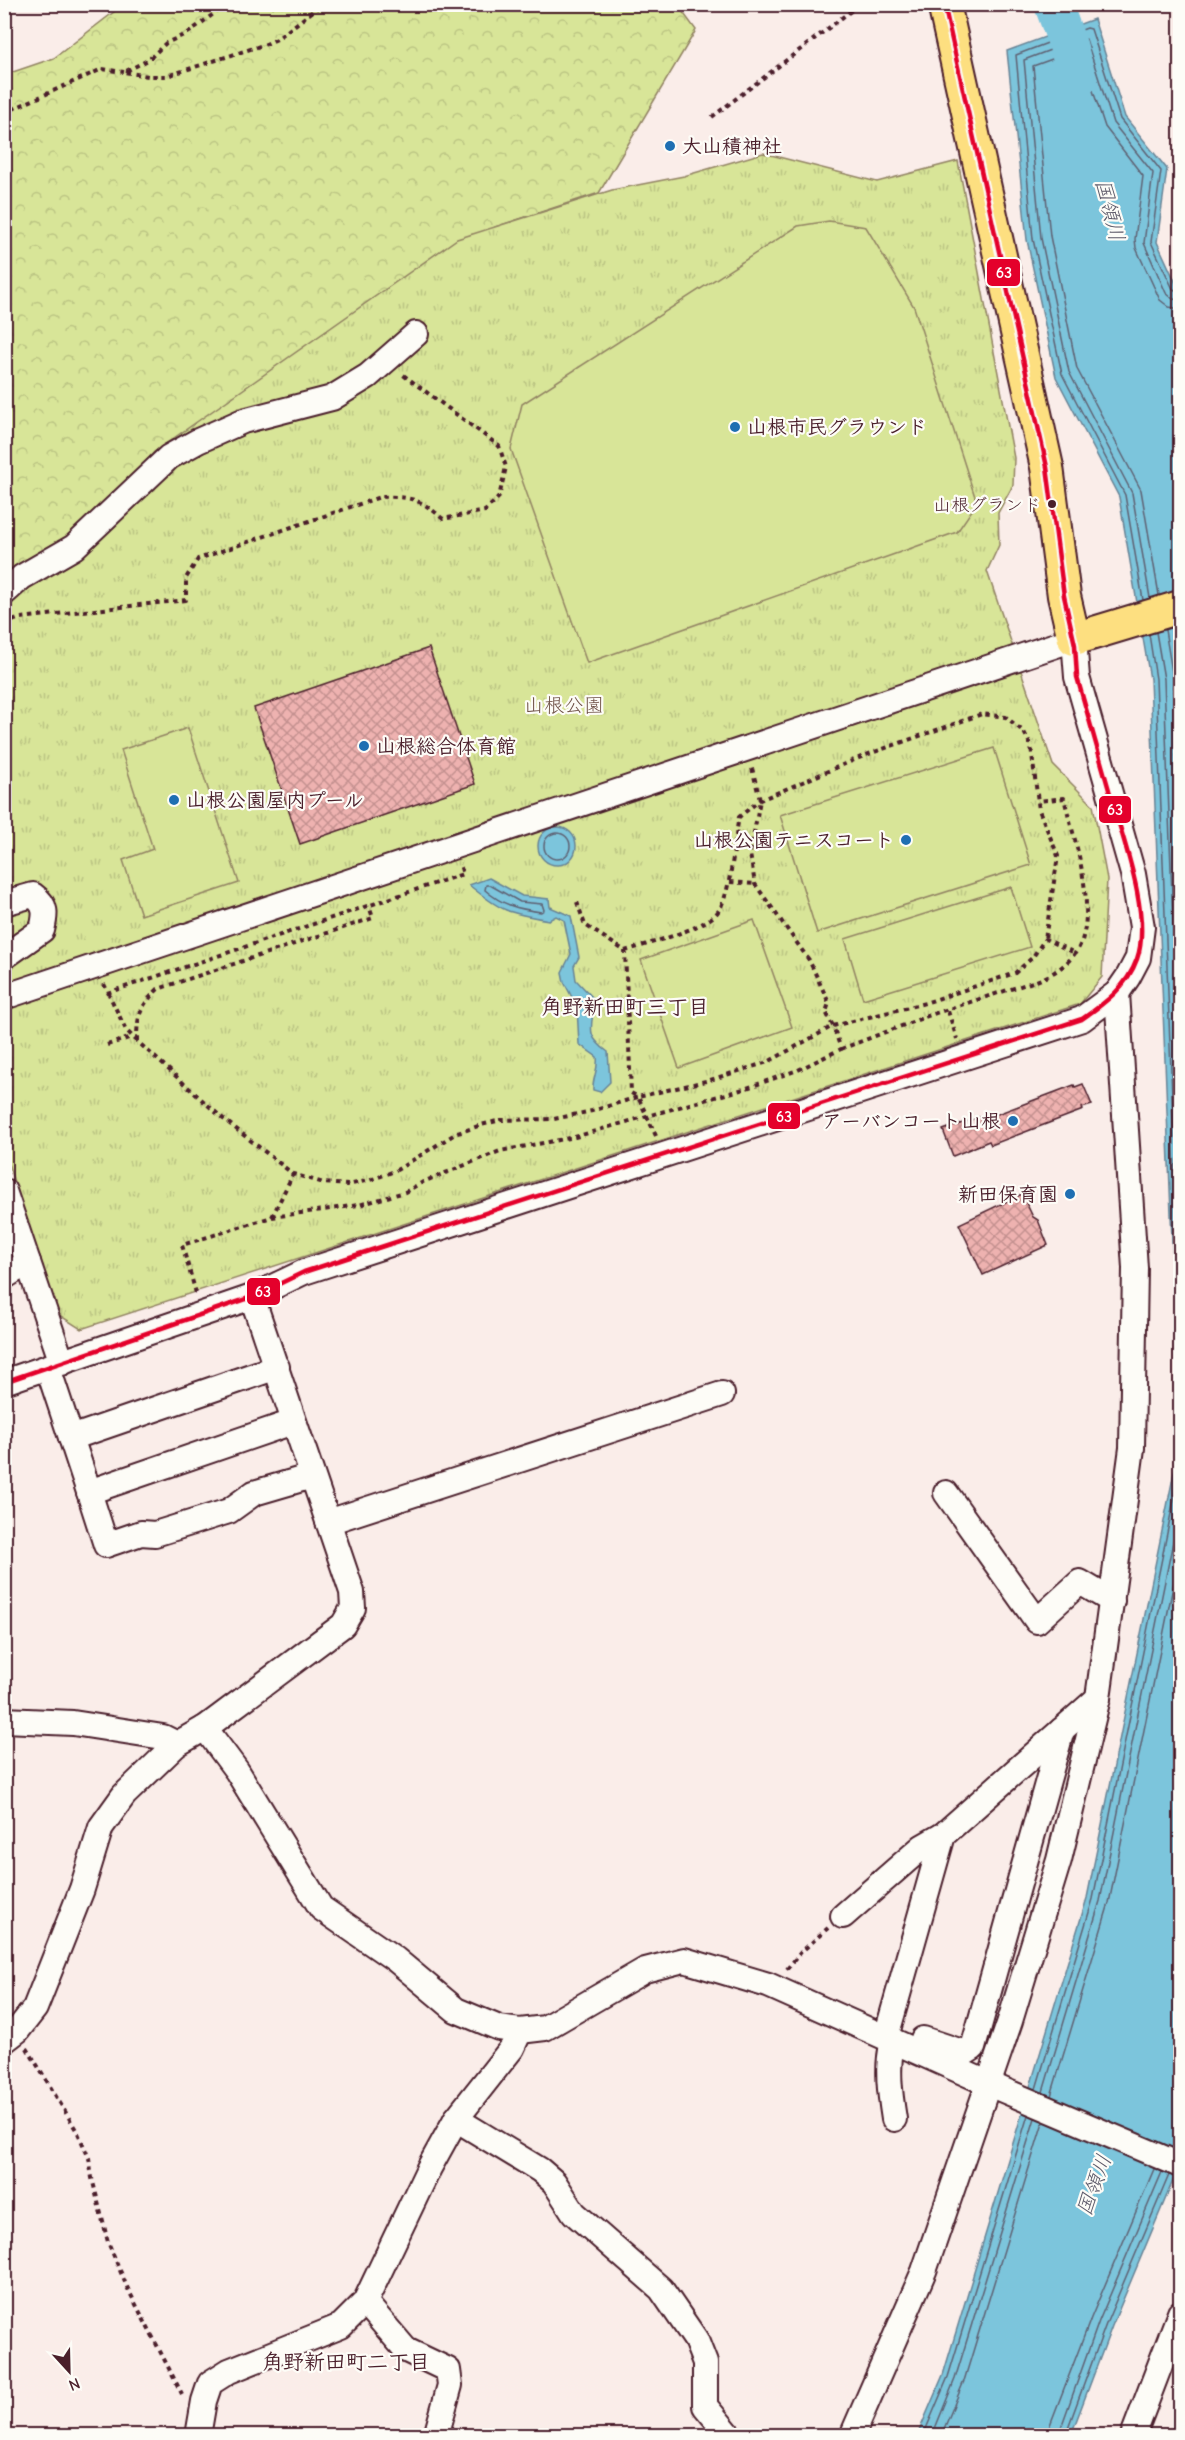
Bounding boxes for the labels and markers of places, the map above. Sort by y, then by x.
place label: 大山積神社 [682,135,782,158]
marker: 大山積神社 [663,139,677,153]
place label: 山根市民グラウンド [747,416,927,439]
marker: 山根市民グラウンド [728,420,742,434]
place label: 山根グランド [933,495,1041,516]
marker: 山根グランド [1046,498,1058,510]
place label: 山根総合体育館 [376,735,516,758]
marker: 山根総合体育館 [357,739,371,753]
place label: 山根公園屋内プール [186,789,364,812]
marker: 山根公園屋内プール [167,793,181,807]
place label: 山根公園テニスコート [694,829,894,852]
marker: 山根公園テニスコート [899,833,913,847]
place label: アーバンコート山根 [822,1110,1001,1133]
marker: アーバンコート山根 [1006,1114,1020,1128]
place label: 新田保育園 [958,1183,1058,1206]
marker: 新田保育園 [1063,1187,1077,1201]

